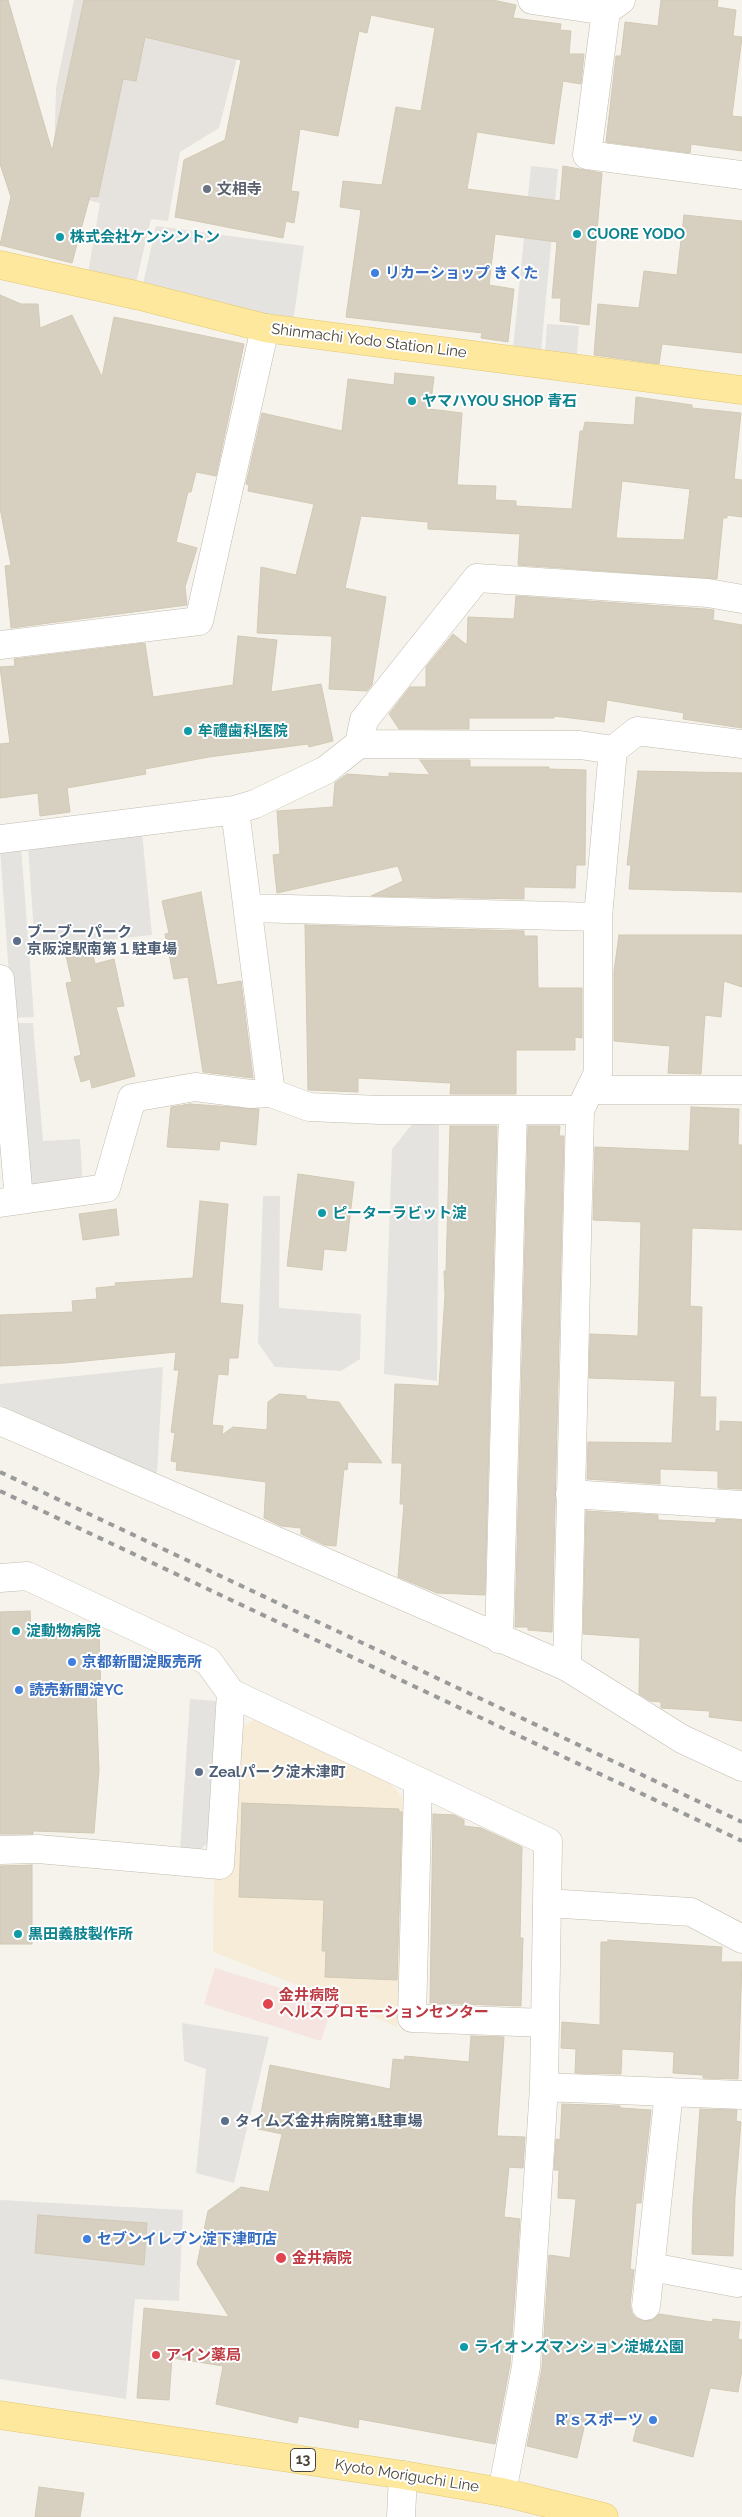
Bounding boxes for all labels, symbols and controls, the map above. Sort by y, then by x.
place label: 文相寺 [217,180,262,198]
marker: 文相寺 [201,183,213,195]
place label: CUORE YODO [587,225,685,243]
place label: 株式会社ケンシントン [70,228,220,246]
marker: CUORE YODO [571,228,583,240]
marker: 株式会社ケンシントン [54,231,66,243]
place label: リカーショップ きくた [385,264,539,282]
marker: リカーショップ きくた [369,267,381,279]
street label: Shinmachi Yodo Station Line [270,320,468,362]
place label: ヤマハYOU SHOP 青石 [422,392,577,410]
marker: ヤマハYOU SHOP 青石 [406,395,418,407]
place label: 牟禮歯科医院 [198,722,288,740]
marker: 牟禮歯科医院 [182,725,194,737]
place label: ブーブーパーク 京阪淀駅南第１駐車場 [27,923,177,958]
marker: ブーブーパーク 京阪淀駅南第１駐車場 [11,935,23,947]
place label: ピーターラビット淀 [332,1204,467,1222]
marker: ピーターラビット淀 [316,1207,328,1219]
place label: 淀動物病院 [26,1622,101,1640]
marker: 淀動物病院 [10,1625,22,1637]
place label: 京都新聞淀販売所 [82,1653,202,1671]
marker: 京都新聞淀販売所 [66,1656,78,1668]
place label: 読売新聞淀YC [29,1681,123,1699]
marker: 読売新聞淀YC [13,1684,25,1696]
place label: Zealパーク淀木津町 [209,1763,346,1781]
marker: Zealパーク淀木津町 [193,1766,205,1778]
place label: 黒田義肢製作所 [28,1925,133,1943]
marker: 黒田義肢製作所 [12,1928,24,1940]
place label: 金井病院 ヘルスプロモーションセンター [279,1986,489,2021]
marker: 金井病院 ヘルスプロモーションセンター [261,1997,275,2011]
place label: タイムズ金井病院第1駐車場 [235,2112,422,2130]
marker: タイムズ金井病院第1駐車場 [219,2115,231,2127]
place label: セブンイレブン淀下津町店 [97,2230,277,2248]
marker: セブンイレブン淀下津町店 [81,2233,93,2245]
place label: 金井病院 [292,2249,352,2267]
marker: 金井病院 [274,2251,288,2265]
place label: ライオンズマンション淀城公園 [474,2338,684,2356]
marker: ライオンズマンション淀城公園 [458,2341,470,2353]
place label: アイン薬局 [166,2346,241,2364]
marker: アイン薬局 [150,2349,162,2361]
place label: R’ｓスポーツ [555,2411,643,2429]
marker: R’ｓスポーツ [647,2414,659,2426]
road number: 13 [290,2448,316,2472]
street label: Kyoto Moriguchi Line [334,2456,480,2496]

